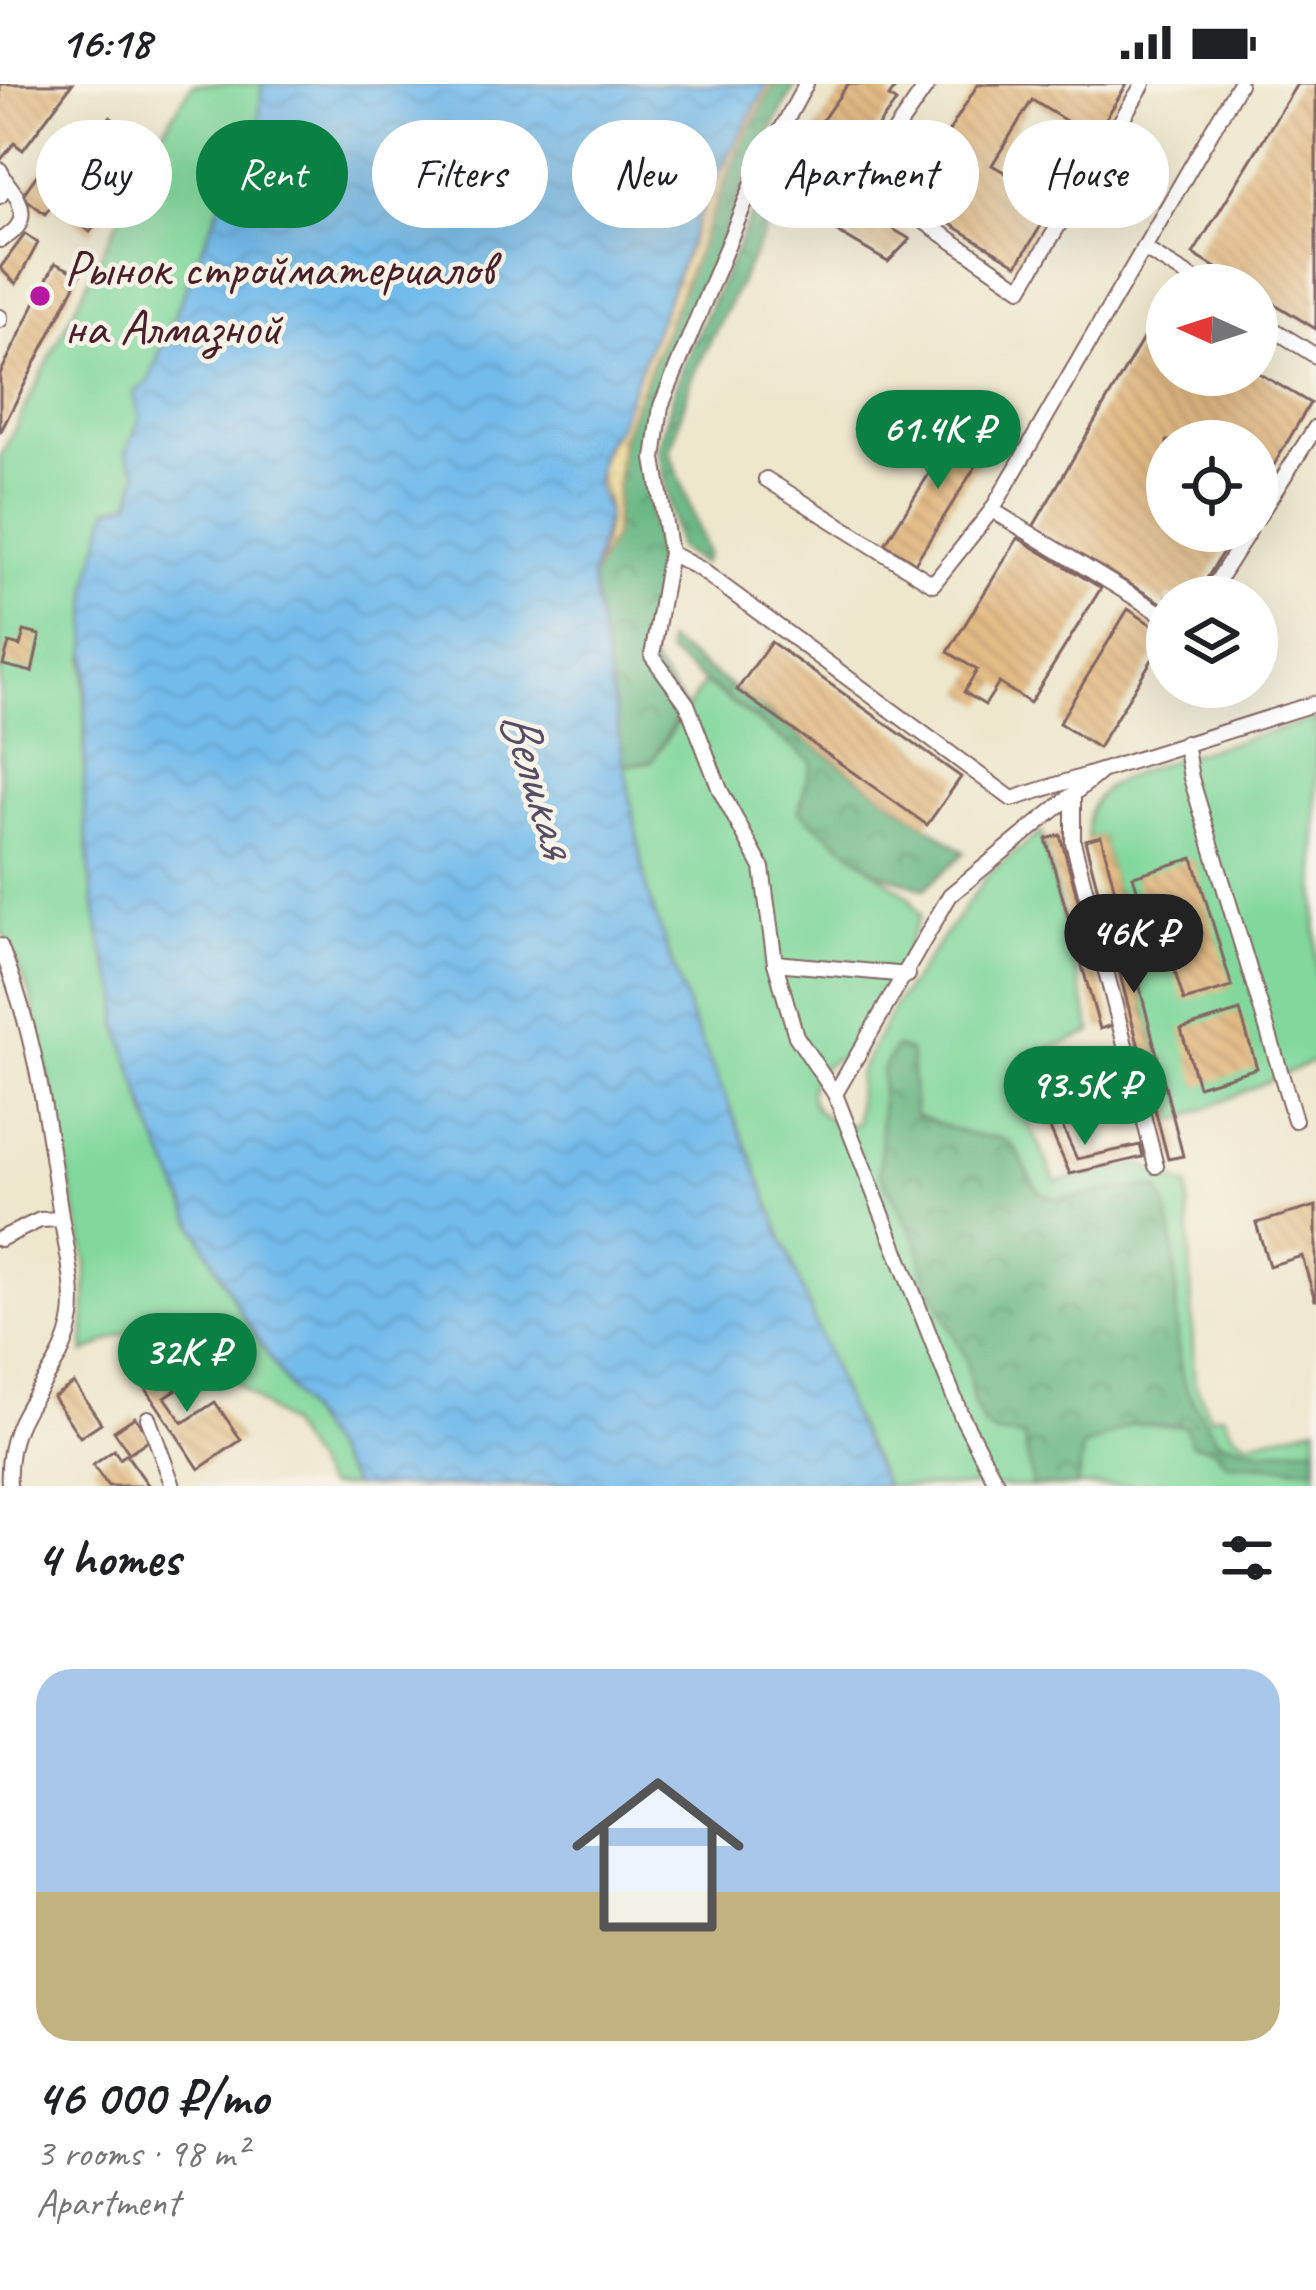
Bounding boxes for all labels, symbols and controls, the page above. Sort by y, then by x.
text: 16:18 [60,14,151,71]
chip: Buy [36,120,172,228]
chip: Rent [196,120,348,228]
chip: Filters [372,120,548,228]
chip: New [572,120,717,228]
chip: Apartment [741,120,979,228]
chip: House [1003,120,1169,228]
place label: Рынок стройматериалов на Алмазной [64,236,502,359]
north arrow [1146,264,1278,396]
map controls [1146,264,1278,708]
marker: Рынок стройматериалов на Алмазной [27,283,53,309]
pin: 61.4K ₽ [827,390,1049,492]
text: 61.4K ₽ [883,404,993,453]
button: locate [1146,420,1278,552]
button: layers [1146,576,1278,708]
water label: Великая [485,701,595,870]
pin: 46K ₽ [1050,894,1218,996]
text: 46K ₽ [1091,908,1177,957]
pin: 93.5K ₽ [974,1046,1196,1148]
text: 93.5K ₽ [1031,1060,1139,1109]
pin: 32K ₽ [103,1313,271,1415]
text: 32K ₽ [145,1327,229,1376]
icon: filters [1214,1525,1280,1591]
text: 4 homes [36,1526,180,1590]
icon: home [550,1747,766,1963]
text: 46 000 ₽/mo [36,2065,268,2129]
text: 3 rooms · 98 m² [36,2129,247,2178]
text: Apartment [36,2178,179,2227]

